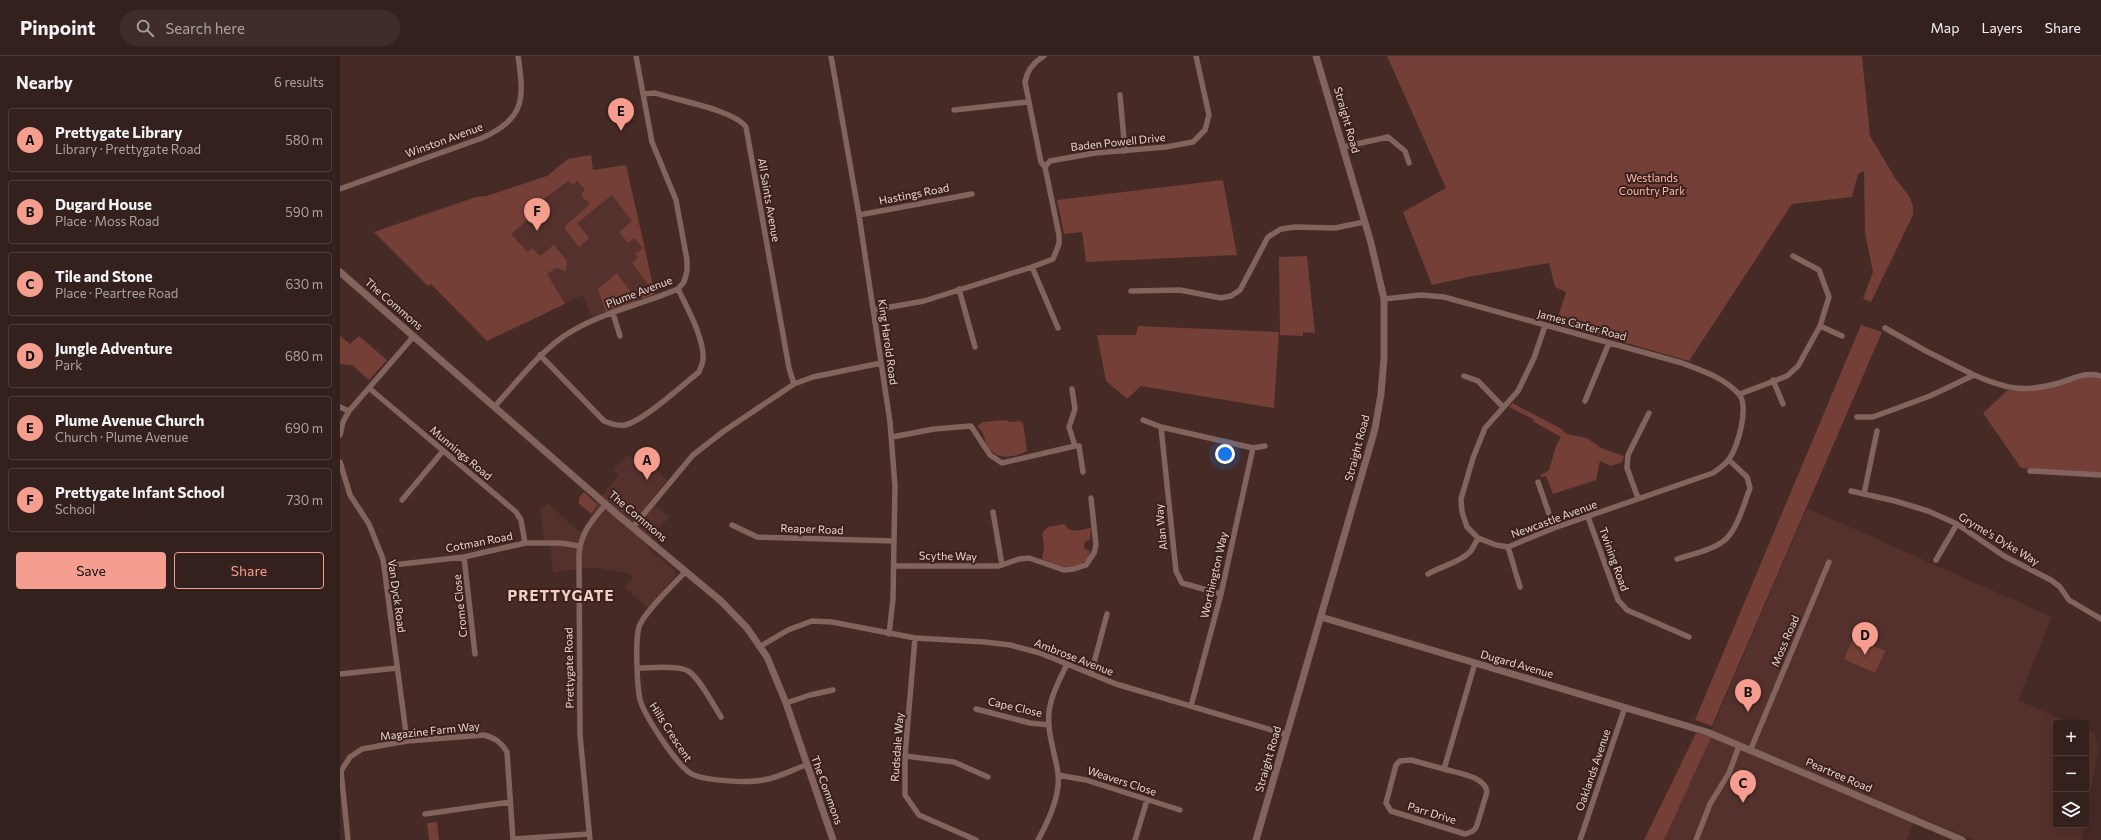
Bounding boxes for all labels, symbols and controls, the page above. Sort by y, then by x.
search box [120,10,400,46]
text: Pinpoint [20,16,96,39]
icon: search [134,17,156,39]
text: Search here [166,19,245,37]
text: Map [1931,19,1959,36]
text: Layers [1981,19,2023,36]
text: Share [2045,19,2081,36]
text: Nearby [16,72,73,93]
text: 6 results [274,74,324,90]
street label: Straight Road [1332,85,1363,154]
pin: E [608,98,634,131]
street label: Winston Avenue [403,119,484,160]
text: Prettygate Library [55,123,183,141]
street label: Baden Powell Drive [1070,130,1166,153]
text: A [25,132,35,148]
text: 580 m [285,132,323,148]
text: Library · Prettygate Road [55,141,201,157]
street label: All Saints Avenue [756,157,783,243]
park label: Westlands Country Park [1619,171,1685,197]
street label: Hastings Road [878,180,950,207]
text: Dugard House [55,195,152,213]
pin: F [524,198,550,231]
text: B [26,204,34,220]
text: 590 m [285,204,323,220]
text: Place · Moss Road [55,213,159,229]
text: Tile and Stone [55,267,153,285]
street label: Plume Avenue [604,273,674,310]
street label: The Commons [363,275,426,332]
text: C [26,276,34,292]
text: 630 m [285,276,323,292]
text: Place · Peartree Road [55,285,178,301]
street label: King Harold Road [876,298,901,386]
street label: James Carter Road [1536,306,1628,344]
text: Jungle Adventure [55,339,172,357]
text: D [25,348,35,364]
text: 680 m [285,348,323,364]
text: Park [55,357,82,373]
text: Plume Avenue Church [55,411,204,429]
street label: Straight Road [1341,413,1372,483]
text: E [26,420,34,436]
text: 690 m [285,420,323,436]
street label: Munnings Road [428,423,495,482]
text: Church · Plume Avenue [55,429,188,445]
your location [1215,444,1235,464]
pin: A [634,447,660,480]
text: Prettygate Infant School [55,483,225,501]
street label: The Commons [606,487,670,544]
text: F [26,492,34,508]
text: 730 m [286,492,323,508]
street label: Newcastle Avenue [1509,497,1599,540]
text: School [55,501,95,517]
street label: Alan Way [1152,503,1169,551]
street label: Gryme's Dyke Way [1956,509,2042,568]
street label: Reaper Road [780,521,844,536]
street label: Twining Road [1597,525,1632,593]
street label: Cotman Road [444,529,514,554]
street label: Worthington Way [1197,530,1230,620]
street label: Scythe Way [919,548,978,563]
button: Save [16,552,166,589]
button: Share [174,552,324,589]
street label: Van Dyck Road [386,558,409,633]
street label: Crome Close [450,574,469,638]
district label: PRETTYGATE [508,586,615,604]
street label: Moss Road [1768,613,1801,669]
pin: D [1852,622,1878,655]
street label: Prettygate Road [561,627,576,709]
street label: Ambrose Avenue [1033,635,1116,678]
street label: Dugard Avenue [1479,647,1555,680]
pin: B [1735,679,1761,712]
street label: Cape Close [987,694,1044,719]
street label: Hills Crescent [647,700,696,764]
street label: Rudsdale Way [888,712,905,782]
street label: Magazine Farm Way [379,719,481,742]
map controls [2053,720,2089,828]
button: + [2053,720,2089,756]
street label: Straight Road [1252,724,1283,793]
street label: Oaklands Avenue [1572,727,1613,812]
street label: The Commons [809,754,846,826]
street label: Peartree Road [1804,755,1874,794]
button: − [2053,756,2089,792]
street label: Weavers Close [1086,763,1159,798]
pin: C [1730,770,1756,803]
button: layers [2053,792,2089,828]
street label: Parr Drive [1406,799,1458,826]

